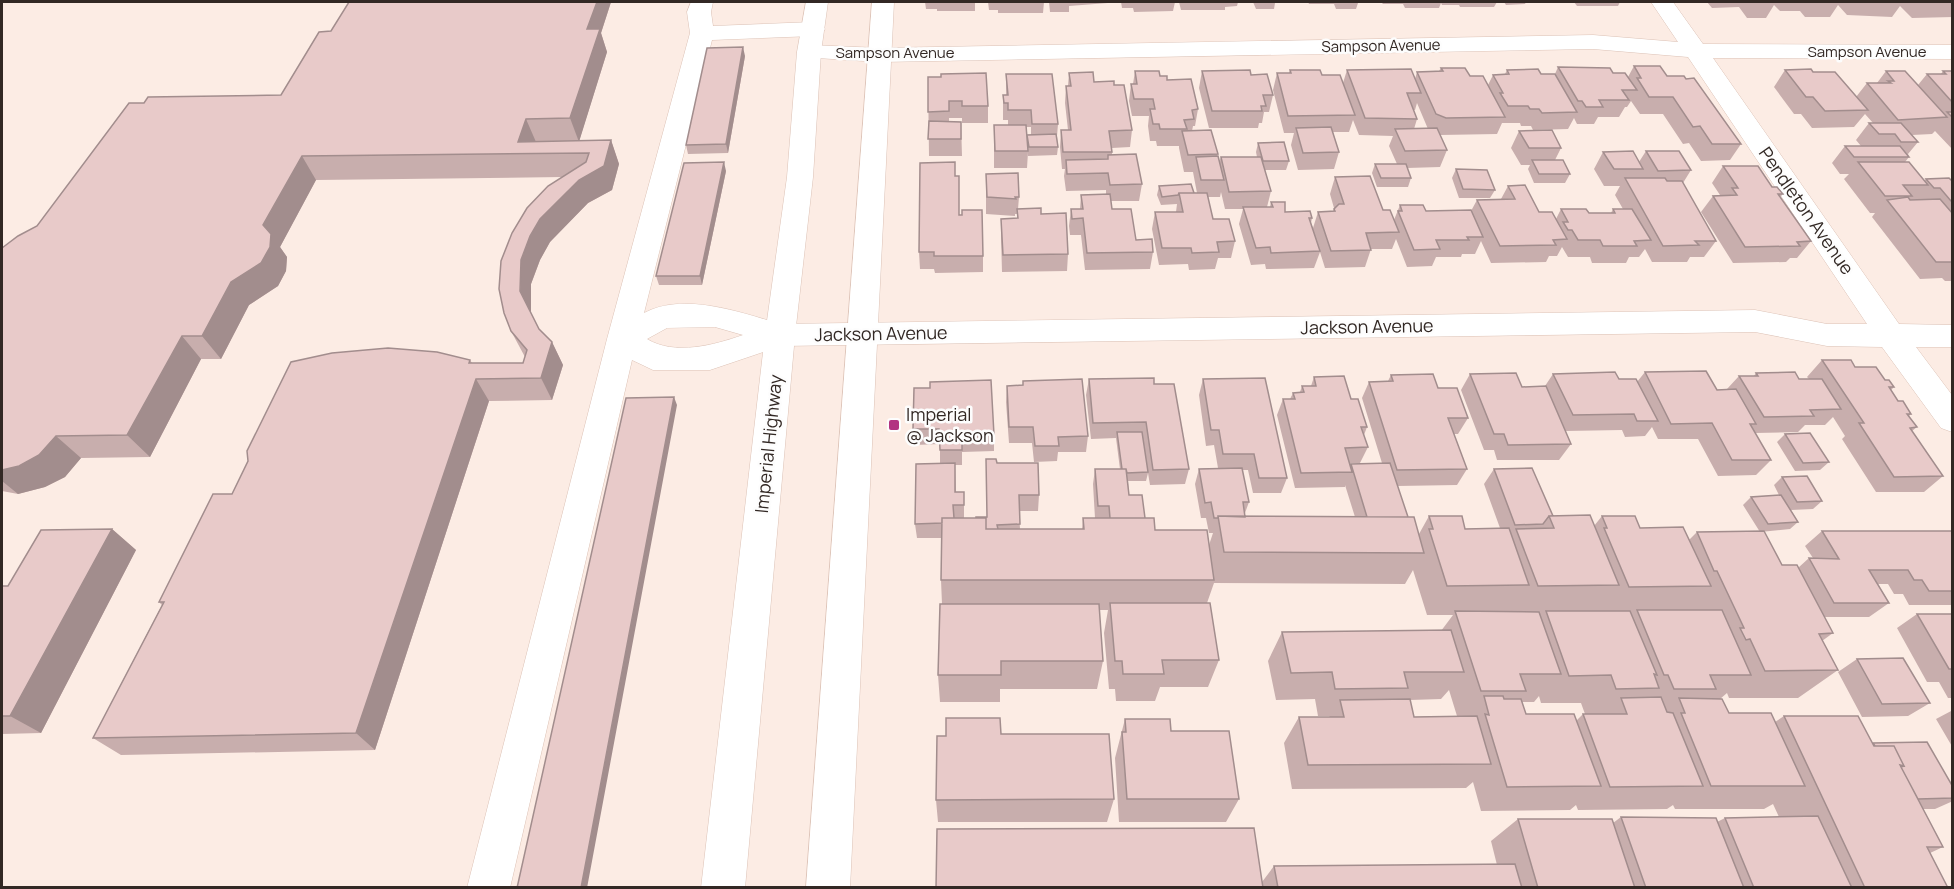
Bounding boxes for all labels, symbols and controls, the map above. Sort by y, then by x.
street label: Sampson Avenue [1321,34,1441,57]
street label: Sampson Avenue [1807,41,1927,62]
street label: Sampson Avenue [835,42,955,63]
street label: Pendleton Avenue [1754,142,1860,279]
street label: Jackson Avenue [1300,313,1434,339]
street label: Jackson Avenue [814,320,948,346]
street label: Imperial Highway [749,373,787,514]
place label: Imperial @ Jackson [906,402,994,447]
marker: Imperial @ Jackson [887,418,901,432]

